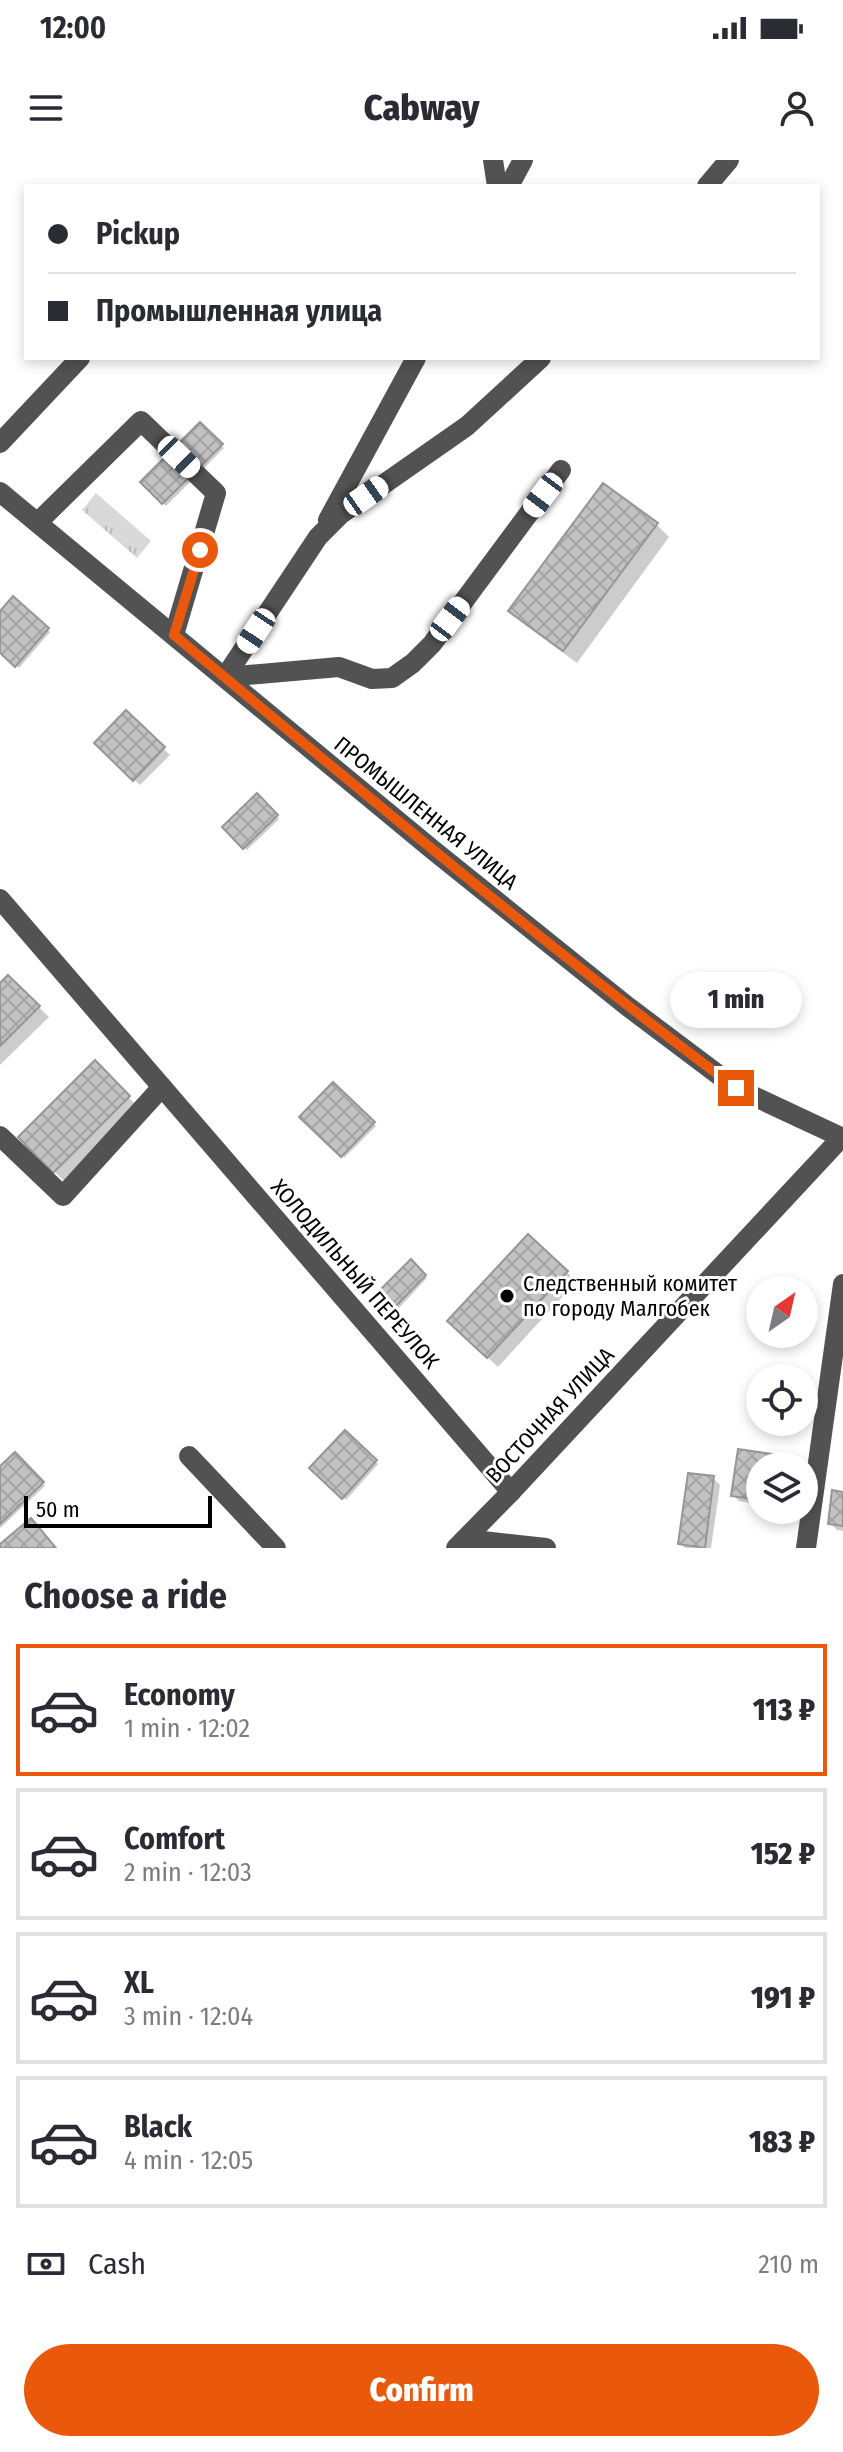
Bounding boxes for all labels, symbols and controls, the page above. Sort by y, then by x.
text: 12:00 [40,10,106,46]
icon: menu [24,86,68,130]
text: Cabway [364,86,479,130]
icon: person [775,86,819,130]
text: Pickup [96,216,180,252]
text: Промышленная улица [96,293,382,329]
car [153,432,205,482]
car [519,469,567,521]
car [339,472,393,520]
route start [182,532,218,568]
car [426,593,474,645]
car [233,604,279,658]
street label: ПРОМЫШЛЕННАЯ УЛИЦА [329,731,524,896]
callout: 1 min [670,972,802,1028]
text: 1 min [708,984,764,1015]
route end [718,1070,754,1106]
street label: ХОЛОДИЛЬНЫЙ ПЕРЕУЛОК [265,1174,445,1375]
place label: Следственный комитет по городу Малгобек [523,1270,737,1322]
north arrow [746,1276,818,1348]
map controls [746,1276,818,1524]
marker: Следственный комитет по городу Малгобек [498,1287,516,1305]
street label: ВОСТОЧНАЯ УЛИЦА [480,1341,620,1488]
button: locate [746,1364,818,1436]
button: layers [746,1452,818,1524]
scale bar [24,1492,212,1528]
text: 50 m [36,1496,80,1523]
text: Choose a ride [24,1574,227,1618]
icon: car [28,1674,100,1746]
text: Economy [124,1677,235,1713]
text: 113 ₽ [753,1692,815,1728]
text: 1 min · 12:02 [124,1713,250,1744]
icon: car [28,1818,100,1890]
text: Comfort [124,1821,225,1857]
text: 152 ₽ [751,1836,815,1872]
text: 2 min · 12:03 [124,1857,252,1888]
icon: car [28,1962,100,2034]
text: XL [124,1965,154,2001]
text: 191 ₽ [751,1980,815,2016]
text: 3 min · 12:04 [124,2001,253,2032]
icon: car [28,2106,100,2178]
text: Black [124,2109,192,2145]
text: 183 ₽ [749,2124,815,2160]
text: 4 min · 12:05 [124,2145,253,2176]
icon: cash [24,2242,68,2286]
text: Cash [88,2246,146,2282]
text: 210 m [758,2249,819,2280]
button: Confirm [24,2344,819,2436]

